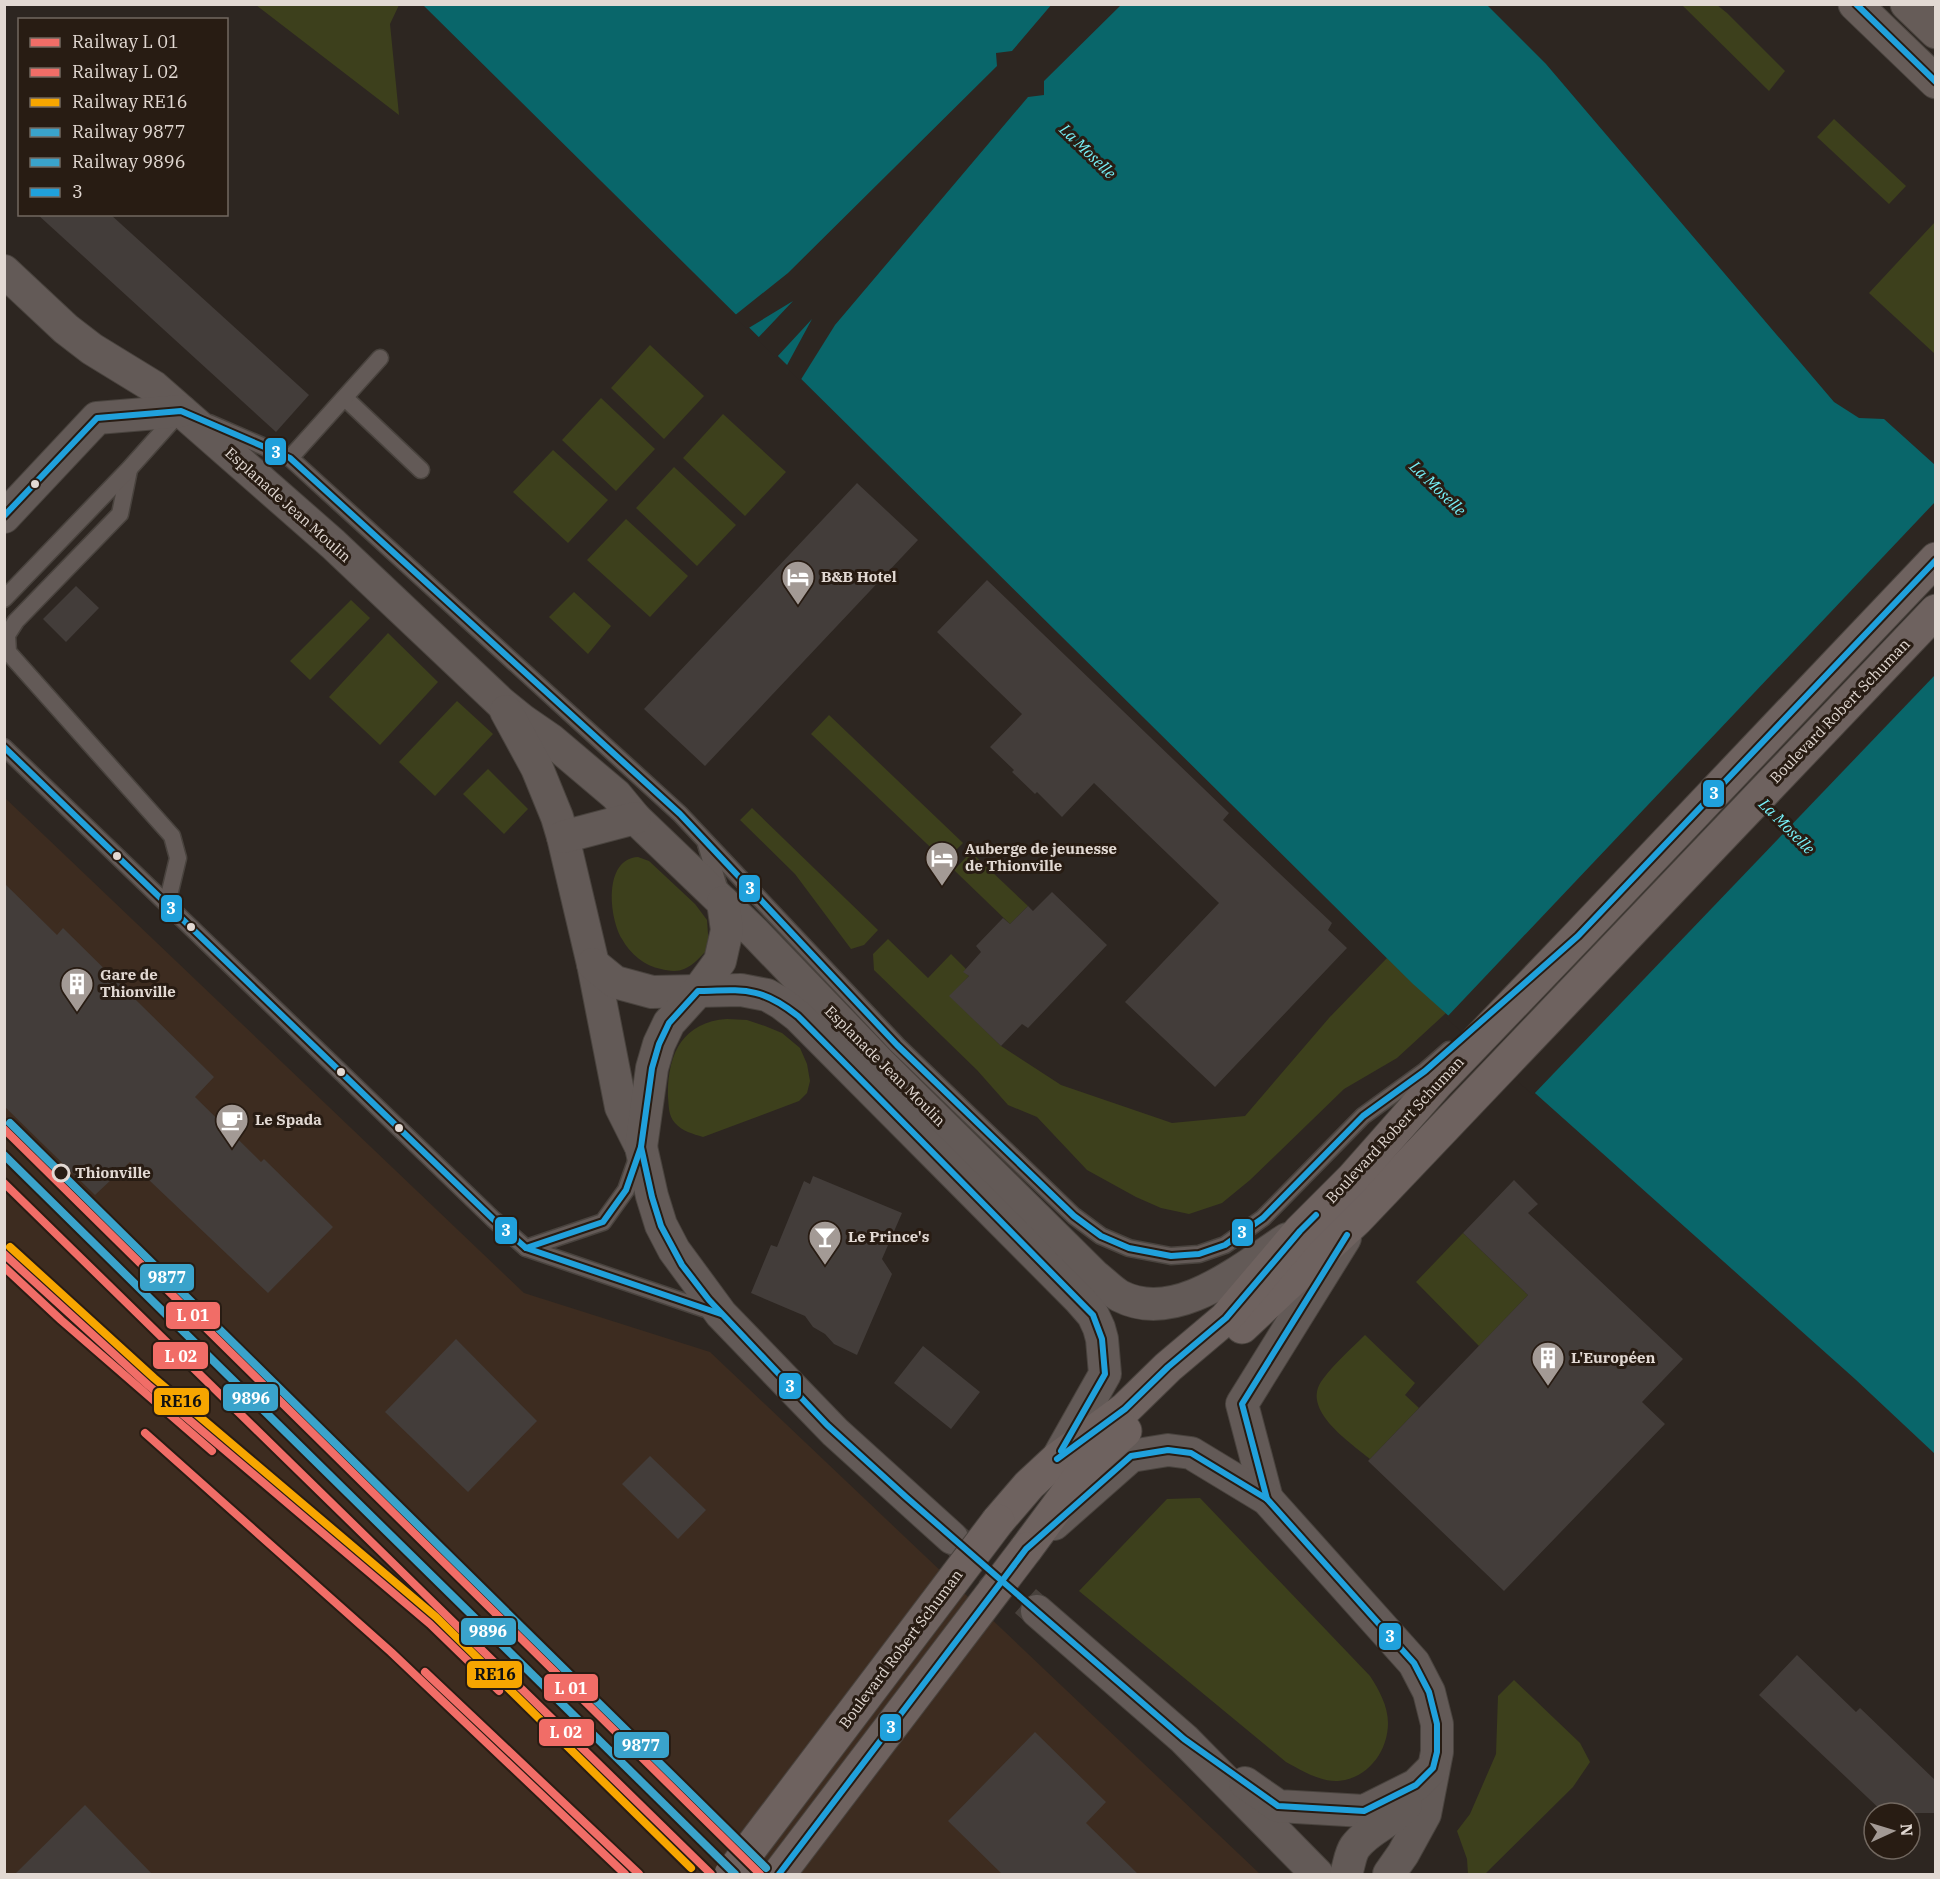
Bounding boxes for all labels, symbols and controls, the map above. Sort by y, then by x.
legend [18,18,228,216]
text: Railway L 01 [72,30,179,53]
text: Railway L 02 [72,60,179,83]
text: Railway RE16 [72,90,188,113]
water label: La Moselle [1055,119,1120,183]
text: Railway 9877 [72,120,185,143]
text: Railway 9896 [72,150,185,173]
text: 3 [72,180,83,203]
line badge: 3 [264,437,287,466]
text: 3 [271,442,281,462]
street label: Esplanade Jean Moulin [221,443,356,567]
water label: La Moselle [1405,456,1470,520]
unlabelled marker [29,478,41,490]
hotel icon: B&B Hotel [780,559,816,606]
place label: B&B Hotel [821,567,897,586]
street label: Boulevard Robert Schuman [1765,634,1914,787]
line badge: 3 [1702,779,1725,808]
text: 3 [1709,783,1719,803]
water label: La Moselle [1754,793,1819,858]
place label: Auberge de jeunesse de Thionville [965,839,1117,875]
hotel icon: Auberge de jeunesse de Thionville [924,840,960,887]
unlabelled marker [111,850,123,862]
line badge: 3 [738,874,761,903]
text: 3 [745,878,755,898]
line badge: 3 [160,894,183,923]
text: 3 [166,898,176,918]
unlabelled marker [185,921,197,933]
place label: Gare de Thionville [100,965,176,1001]
building icon: Gare de Thionville [59,966,95,1013]
street label: Esplanade Jean Moulin [821,1001,950,1130]
street label: Boulevard Robert Schuman [1322,1052,1468,1207]
unlabelled marker [335,1066,347,1078]
cafe icon: Le Spada [214,1102,250,1149]
place label: Le Spada [255,1110,322,1129]
unlabelled marker [393,1122,405,1134]
place label: Thionville [75,1163,151,1182]
marker: Thionville [52,1164,70,1182]
line badge: 3 [494,1216,518,1245]
line badge: 3 [1231,1218,1254,1247]
bar icon: Le Prince's [807,1219,843,1266]
text: 3 [501,1220,511,1240]
text: 3 [1237,1222,1247,1242]
place label: Le Prince's [848,1227,929,1246]
line badge: 9877 [139,1263,195,1292]
text: 9877 [148,1267,186,1287]
line badge: L 01 [165,1301,221,1330]
text: L 01 [177,1305,209,1325]
building icon: L'Européen [1530,1340,1566,1387]
line badge: L 02 [152,1341,209,1370]
text: L 02 [165,1346,197,1366]
place label: L'Européen [1571,1348,1655,1367]
line badge: 3 [778,1372,802,1400]
text: 3 [785,1376,795,1396]
line badge: 9896 [222,1383,279,1412]
line badge: RE16 [153,1387,210,1416]
text: 9896 [232,1388,270,1408]
text: RE16 [160,1391,202,1411]
street label: Boulevard Robert Schuman [835,1565,967,1732]
line badge: 9896 [460,1617,517,1646]
text: 9896 [469,1621,507,1641]
line badge: 3 [1378,1622,1402,1651]
text: 3 [1385,1626,1395,1646]
line badge: RE16 [466,1660,523,1689]
text: RE16 [474,1664,516,1684]
line badge: L 01 [543,1673,599,1702]
text: L 01 [555,1678,587,1698]
line badge: 3 [879,1713,902,1742]
text: 3 [886,1717,896,1737]
line badge: L 02 [538,1718,595,1747]
text: L 02 [550,1722,582,1742]
line badge: 9877 [613,1731,670,1759]
text: 9877 [622,1735,660,1755]
north arrow [1862,1801,1922,1861]
text: N [1897,1823,1917,1837]

